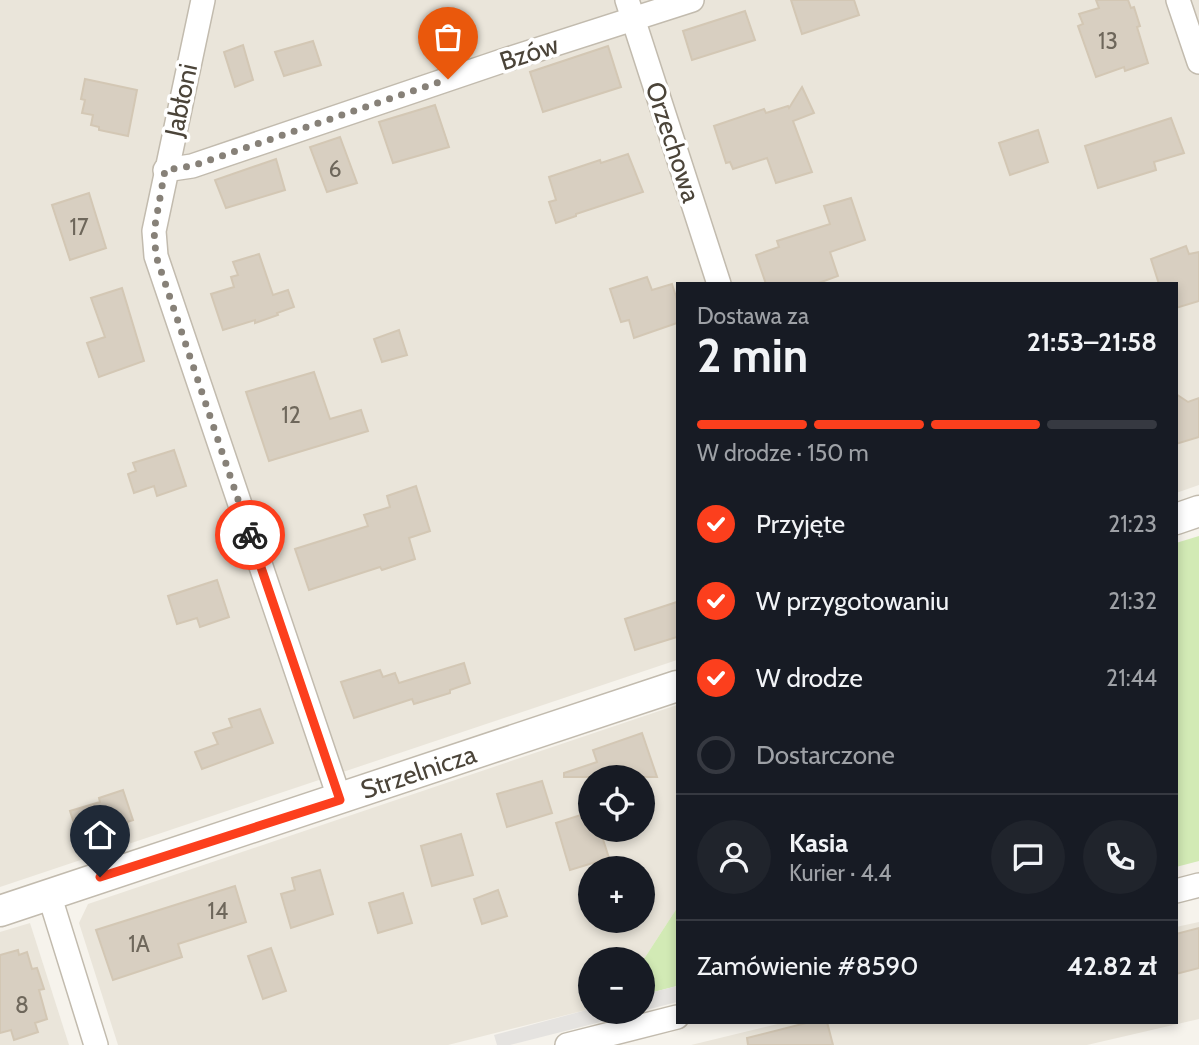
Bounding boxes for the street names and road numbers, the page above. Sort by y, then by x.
street label: Bzów [495,28,563,78]
street label: Jabłoni [157,61,204,140]
street label: Orzechowa [639,78,708,207]
street label: Strzelnicza [357,738,481,806]

